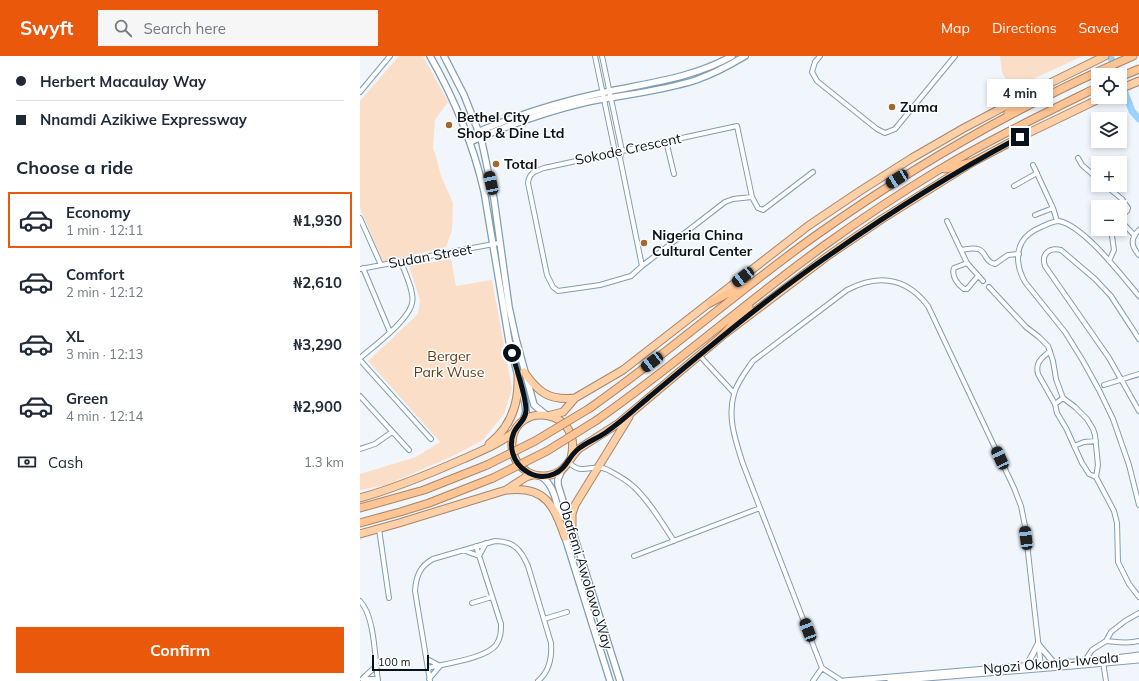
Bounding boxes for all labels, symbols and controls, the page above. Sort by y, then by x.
search box [98,10,378,46]
text: Swyft [20,16,74,40]
icon: search [112,17,134,39]
text: Search here [144,19,226,38]
text: Map [941,19,970,37]
text: Directions [992,19,1057,37]
text: Saved [1079,19,1119,37]
map controls [1091,68,1127,236]
button: locate [1091,68,1127,104]
text: Herbert Macaulay Way [40,72,206,91]
callout: 4 min [987,79,1053,107]
text: 4 min [1003,85,1037,101]
place label: Zuma [900,98,938,116]
marker: Zuma [887,102,897,112]
place label: Bethel City Shop & Dine Ltd [457,108,564,142]
text: Nnamdi Azikiwe Expressway [40,110,247,129]
button: layers [1091,112,1127,148]
marker: Bethel City Shop & Dine Ltd [444,120,454,130]
route end [1011,128,1029,146]
street label: Sokode Crescent [573,129,683,169]
place label: Total [504,155,537,173]
text: Choose a ride [16,156,133,179]
button: + [1091,156,1127,192]
marker: Total [491,159,501,169]
car [884,168,910,190]
car [483,170,499,196]
button: − [1091,200,1127,236]
icon: car [18,202,54,238]
text: Economy [66,203,131,222]
text: ₦1,930 [293,211,342,230]
text: 1 min · 12:11 [66,222,143,238]
place label: Nigeria China Cultural Center [652,226,753,260]
marker: Nigeria China Cultural Center [639,238,649,248]
street label: Sudan Street [387,240,473,272]
icon: car [18,264,54,300]
text: Comfort [66,265,124,284]
car [730,265,756,289]
text: ₦2,610 [293,273,342,292]
text: 2 min · 12:12 [66,284,143,300]
icon: car [18,326,54,362]
text: XL [66,327,84,346]
text: ₦3,290 [293,335,342,354]
route start [503,344,521,362]
text: 3 min · 12:13 [66,346,143,362]
park label: Berger Park Wuse [414,347,484,381]
car [639,350,665,374]
icon: car [18,388,54,424]
text: Green [66,389,108,408]
text: ₦2,900 [293,397,342,416]
text: 4 min · 12:14 [66,408,143,424]
car [989,445,1011,471]
icon: cash [16,451,38,473]
text: Cash [48,453,83,472]
text: 1.3 km [304,454,344,470]
street label: Obafemi Awolowo Way [555,499,617,652]
car [1019,525,1033,551]
car [798,617,818,643]
button: Confirm [16,627,344,673]
street label: Ngozi Okonjo-Iweala [982,648,1120,678]
scale bar [372,653,429,672]
text: 100 m [378,655,410,669]

